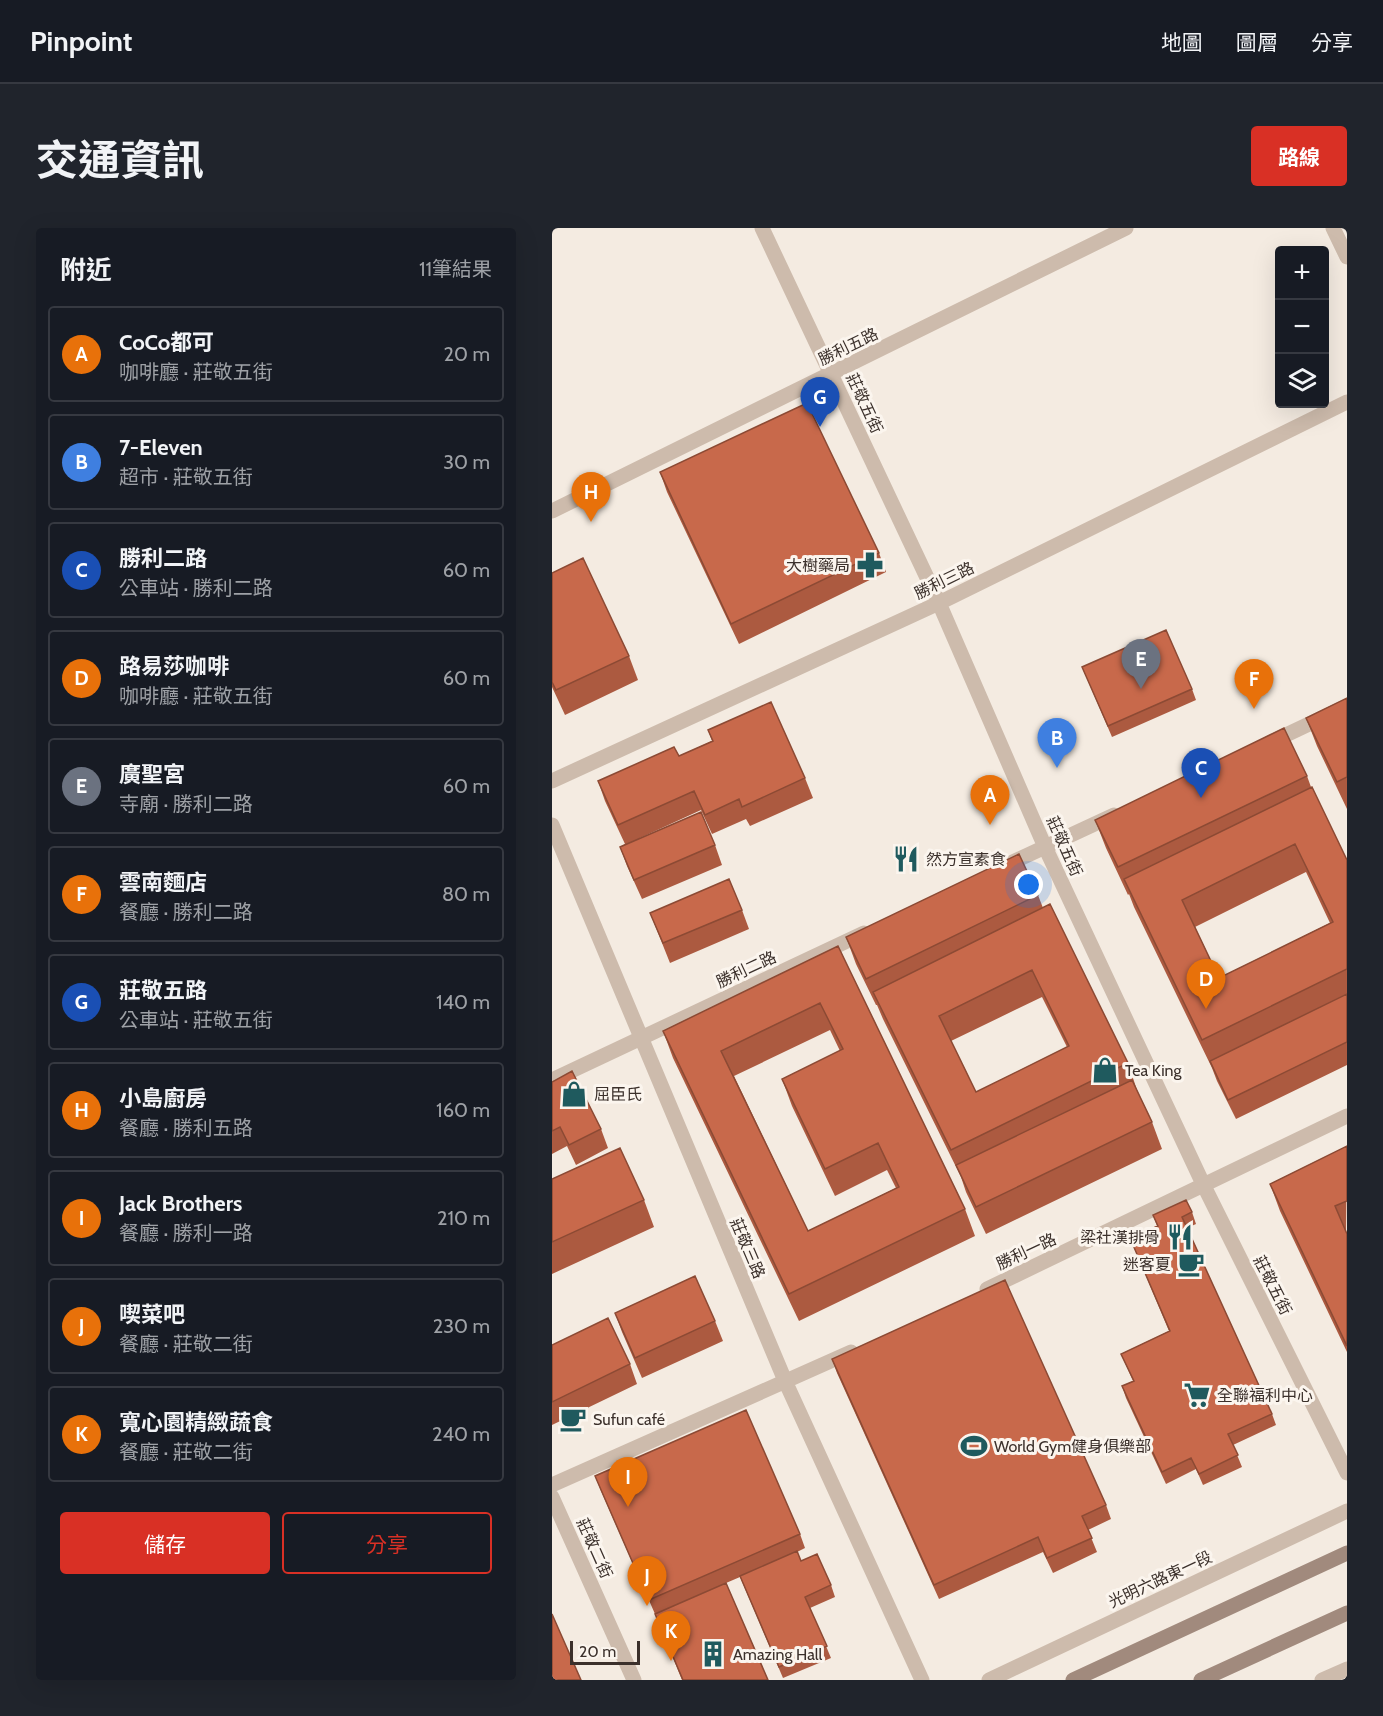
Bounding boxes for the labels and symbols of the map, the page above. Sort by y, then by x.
street label: 勝利五路 [815,324,881,369]
street label: 莊敬五街 [842,370,887,436]
pin: G [800,378,840,427]
pin: H [572,472,610,522]
pharmacy icon: 大樹藥局 [855,550,885,580]
place label: 大樹藥局 [786,556,850,575]
street label: 勝利三路 [911,558,977,603]
pin: E [1122,640,1160,689]
pin: F [1234,660,1274,709]
pin: B [1038,718,1076,768]
pin: C [1182,748,1220,798]
pin: A [970,776,1010,825]
street label: 莊敬五街 [1043,813,1086,879]
restaurant icon: 然方宣素食 [891,844,921,874]
place label: 然方宣素食 [926,850,1006,869]
your location [1014,870,1043,899]
street label: 勝利二路 [713,947,779,992]
pin: D [1186,960,1226,1009]
shop icon: Tea King [1090,1055,1120,1085]
place label: Tea King [1125,1061,1183,1080]
shop icon: 屈臣氏 [559,1079,589,1109]
place label: 屈臣氏 [594,1085,642,1104]
street label: 莊敬三路 [726,1215,769,1281]
restaurant icon: 梁社漢排骨 [1165,1222,1195,1252]
place label: 梁社漢排骨 [1080,1228,1160,1247]
street label: 勝利一路 [993,1229,1059,1274]
cafe icon: 迷客夏 [1176,1249,1206,1279]
street label: 莊敬五街 [1250,1252,1296,1318]
place label: 迷客夏 [1123,1255,1171,1274]
supermarket icon: 全聯福利中心 [1182,1380,1212,1410]
place label: 全聯福利中心 [1217,1386,1313,1405]
cafe icon: Sufun café [558,1404,588,1434]
place label: Sufun café [593,1410,665,1429]
sports icon: World Gym健身俱樂部 [959,1431,989,1461]
place label: World Gym健身俱樂部 [994,1437,1151,1456]
pin: I [608,1458,648,1507]
street label: 莊敬二街 [573,1515,616,1581]
street label: 光明六路東一段 [1105,1547,1215,1612]
pin: J [628,1556,667,1606]
pin: K [652,1612,690,1661]
scale bar [570,1638,640,1666]
building icon: Amazing Hall [698,1639,728,1669]
place label: Amazing Hall [733,1645,823,1664]

